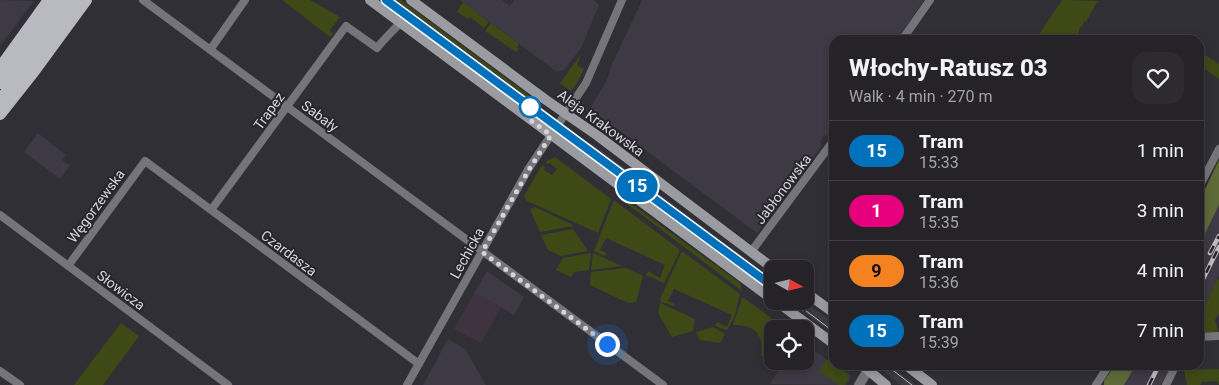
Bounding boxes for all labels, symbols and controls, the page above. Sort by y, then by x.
button: heart [1132,52,1184,104]
text: Włochy-Ratusz 03 [849,54,1048,82]
street label: Aleja Krakowska [555,86,647,160]
text: Walk · 4 min · 270 m [849,87,993,106]
street label: Trapez [250,89,288,133]
unlabelled marker [519,96,541,118]
street label: Sabały [298,97,342,135]
text: Tram [919,130,963,153]
text: 1 min [1137,139,1184,162]
text: 15 [866,140,887,161]
street label: Jabłonowska [752,151,814,227]
text: 15:33 [919,153,959,172]
street label: Węgorzewska [64,166,128,246]
line badge: 15 [614,170,660,202]
text: 15 [627,175,647,196]
text: Tram [919,190,963,213]
text: 3 min [1137,199,1184,222]
text: 1 [871,200,882,221]
text: 15:35 [919,213,959,232]
street label: Lechicka [447,225,487,281]
street label: Czardasza [258,227,320,279]
text: Tram [919,250,963,273]
text: 4 min [1137,259,1184,282]
north arrow [764,260,814,310]
map controls [764,260,814,370]
text: 9 [871,260,882,281]
street label: Słowicza [94,267,148,313]
text: 15:36 [919,273,959,292]
text: Tram [919,310,963,333]
text: 7 min [1137,319,1184,342]
button: locate [764,320,814,370]
text: 15 [866,320,887,341]
your location [595,332,620,357]
text: 15:39 [919,333,959,352]

